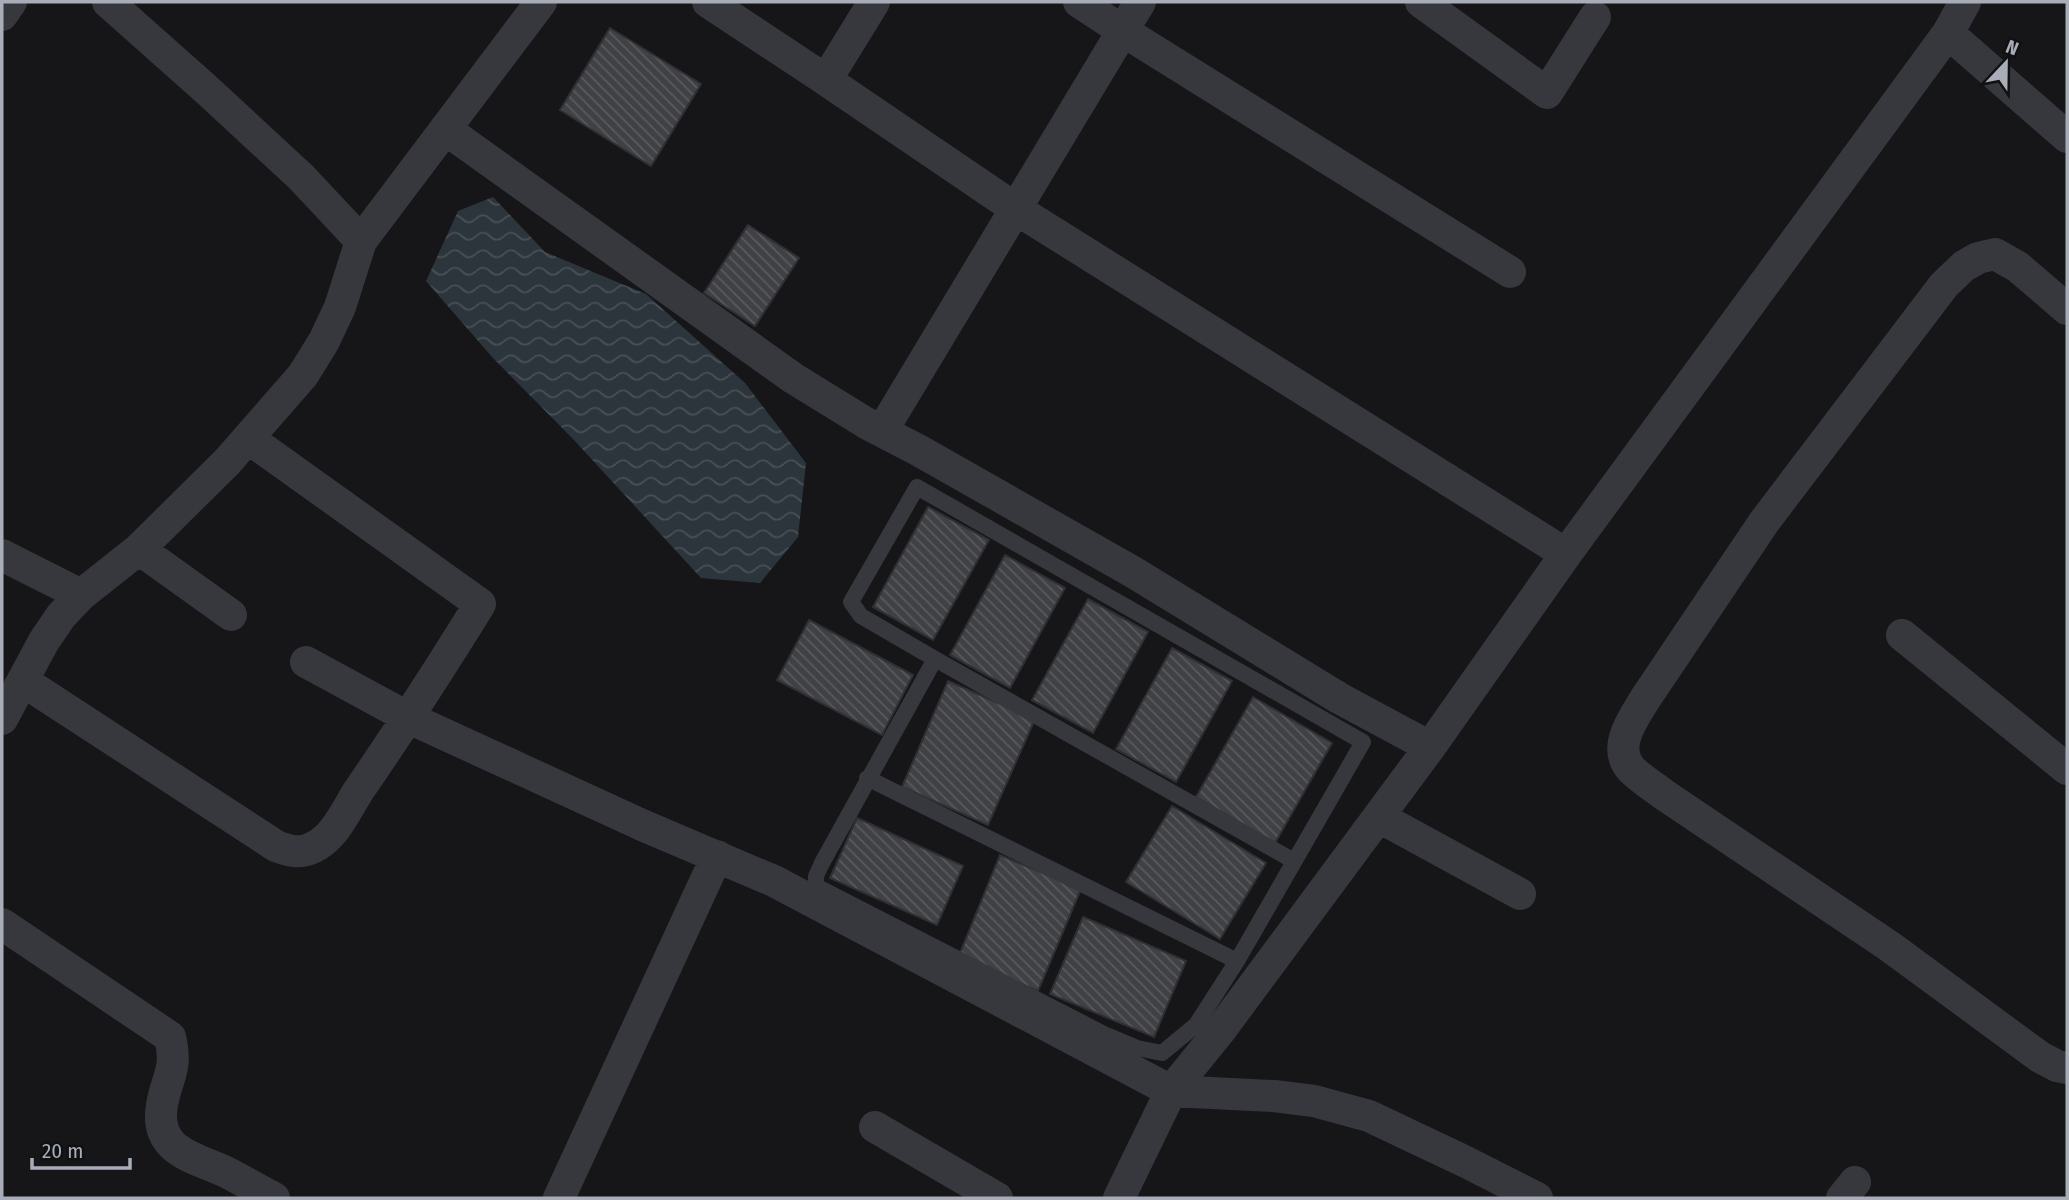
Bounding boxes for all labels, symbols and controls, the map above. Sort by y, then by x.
north arrow [1971,28,2041,98]
text: N [2003,35,2022,60]
scale bar [32,1126,130,1170]
text: 20 m [42,1138,83,1164]

